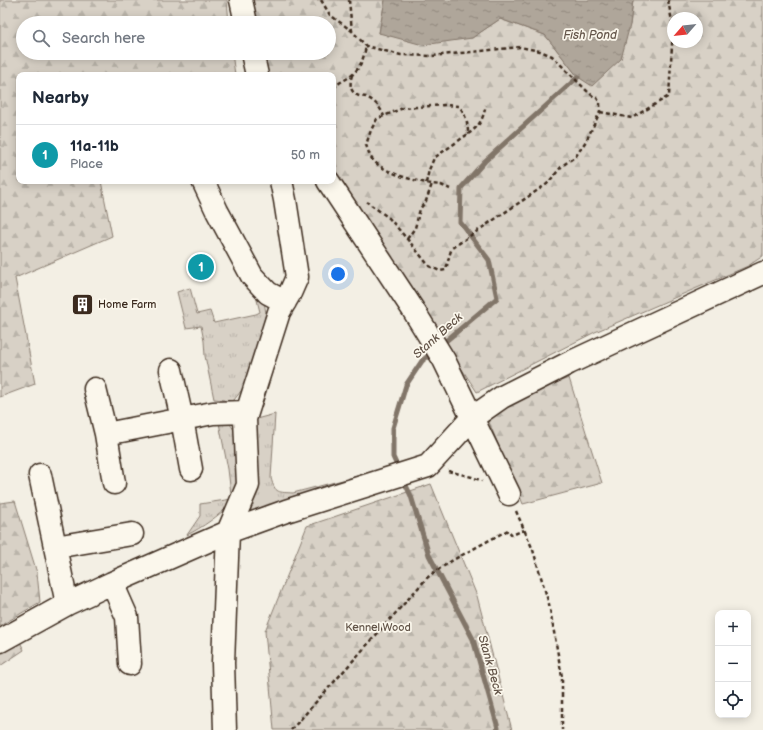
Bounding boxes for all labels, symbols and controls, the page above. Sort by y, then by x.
north arrow [667,12,703,48]
search box [16,16,336,60]
icon: search [30,27,52,49]
water label: Fish Pond [563,28,618,43]
text: Search here [62,29,145,48]
text: Nearby [32,88,89,108]
text: 11a-11b [70,137,119,156]
text: 1 [42,147,48,163]
text: 50 m [291,147,320,163]
text: Place [70,156,103,172]
pin: 1 [188,252,214,282]
your location [328,264,348,284]
building icon: Home Farm [69,291,95,317]
place label: Home Farm [98,298,156,311]
water label: Stank Beck [410,309,467,362]
map controls [715,610,751,718]
button: + [715,610,751,646]
park label: Kennel Wood [345,621,411,634]
water label: Stank Beck [474,634,506,698]
button: − [715,646,751,682]
button: locate [715,682,751,718]

